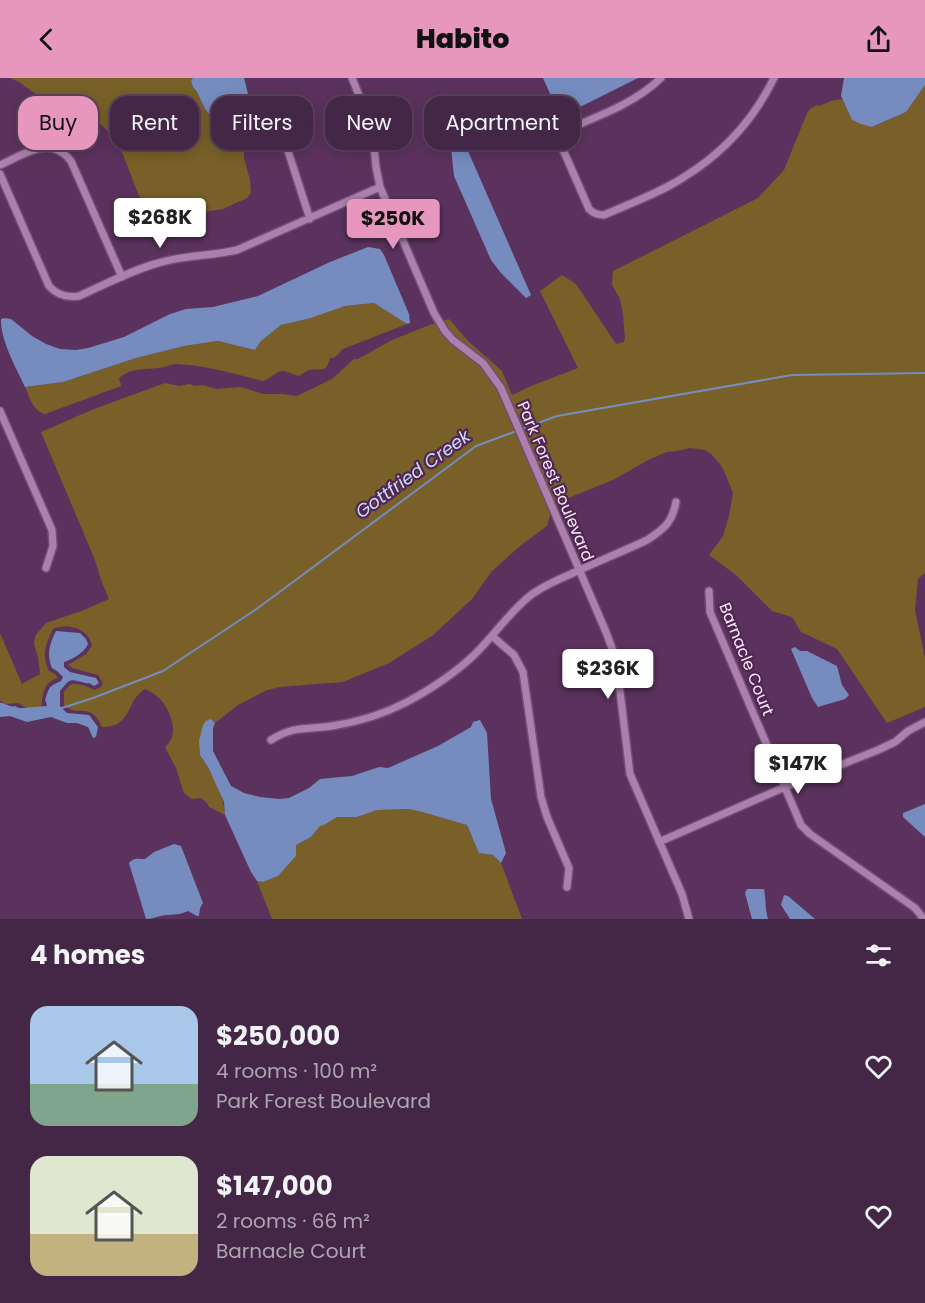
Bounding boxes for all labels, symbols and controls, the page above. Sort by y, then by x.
text: Habito [416,20,509,57]
icon: back [30,23,63,56]
icon: share [862,23,895,56]
chip: Buy [18,96,98,150]
chip: Rent [110,96,199,150]
chip: Filters [211,96,313,150]
chip: New [325,96,412,150]
chip: Apartment [424,96,580,150]
pin: $268K [118,198,202,249]
pin: $250K [351,199,435,250]
text: $268K [128,203,192,231]
text: $250K [361,204,425,232]
street label: Park Forest Boulevard [511,398,600,565]
water label: Gottfried Creek [350,423,476,524]
street label: Barnacle Court [713,599,780,719]
pin: $236K [566,649,650,700]
text: $236K [576,654,640,682]
pin: $147K [756,744,840,795]
text: $147K [769,749,827,777]
text: 4 homes [30,937,145,973]
icon: filters [862,939,895,972]
text: $250,000 [216,1018,340,1054]
icon: home [78,1030,150,1102]
icon: heart [862,1050,895,1083]
text: 4 rooms · 100 m² [216,1057,377,1085]
text: Park Forest Boulevard [216,1087,431,1115]
text: $147,000 [216,1168,333,1204]
icon: home [78,1180,150,1252]
icon: heart [862,1200,895,1233]
text: 2 rooms · 66 m² [216,1207,370,1235]
text: Barnacle Court [216,1237,366,1265]

